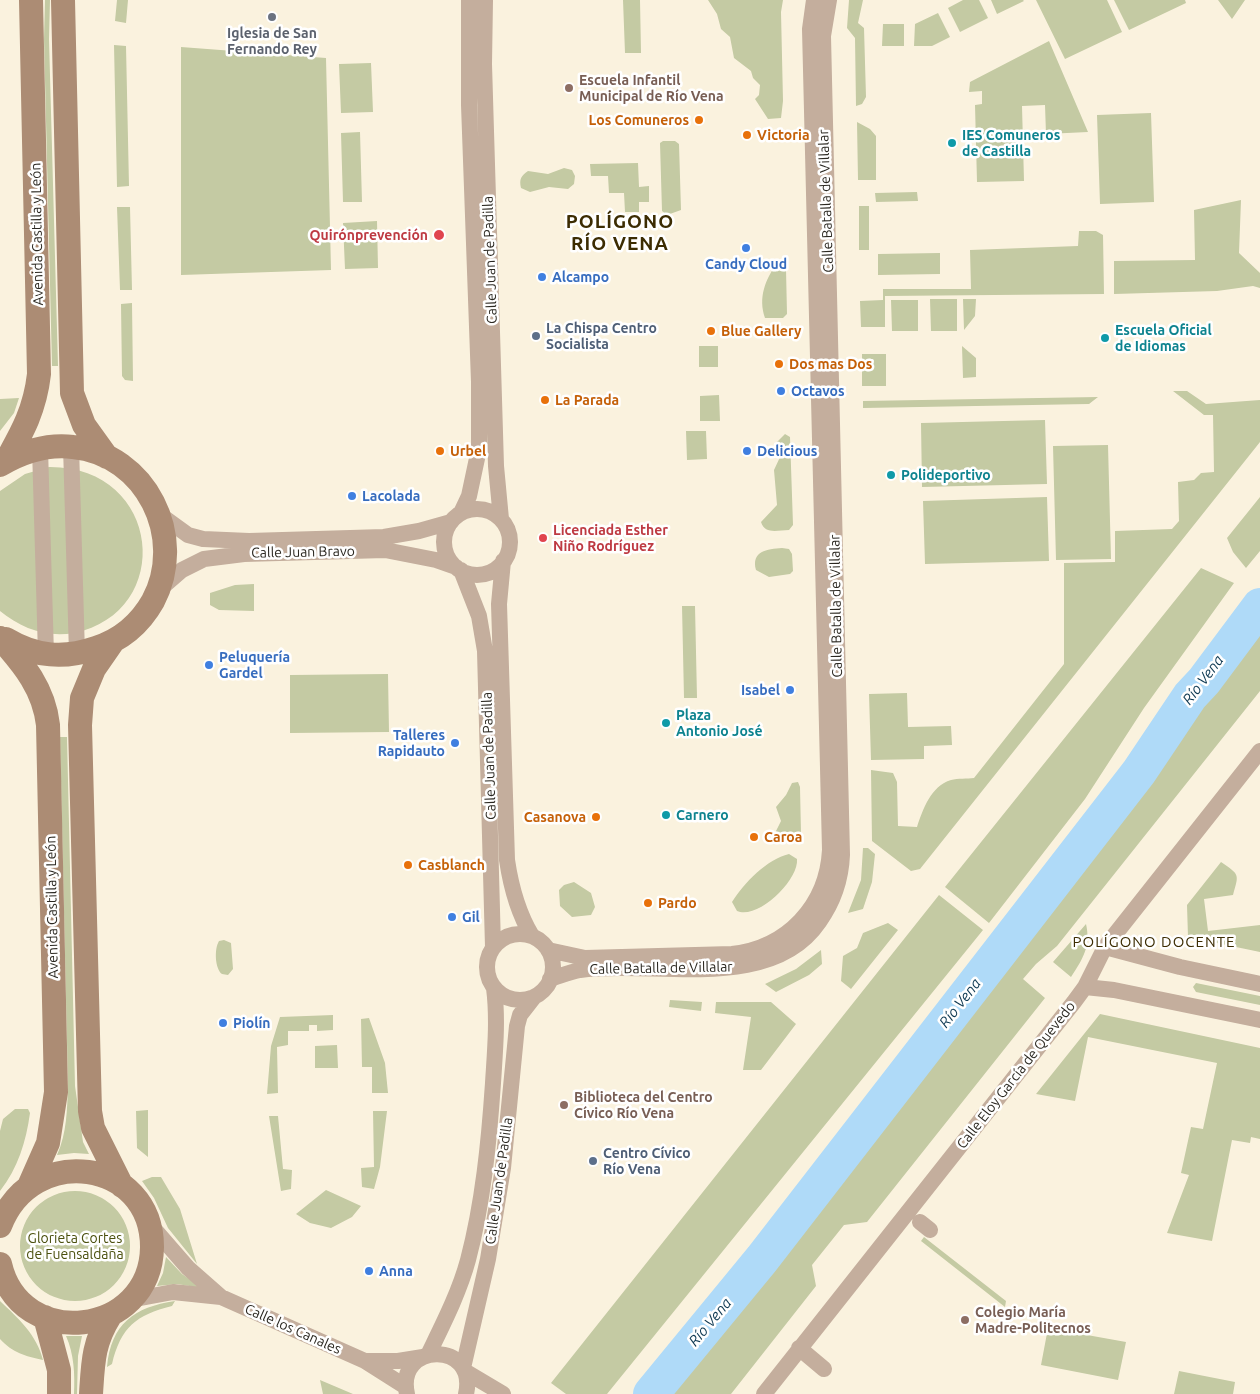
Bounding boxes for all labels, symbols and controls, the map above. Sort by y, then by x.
marker: Iglesia de San Fernando Rey [266,11,278,23]
place label: Iglesia de San Fernando Rey [227,25,317,58]
place label: Escuela Infantil Municipal de Río Vena [579,72,724,104]
marker: Escuela Infantil Municipal de Río Vena [563,82,575,94]
place label: Los Comuneros [589,112,689,128]
marker: Los Comuneros [693,114,705,126]
place label: Victoria [757,127,810,143]
place label: IES Comuneros de Castilla [962,127,1060,160]
marker: Victoria [741,129,753,141]
street label: Calle Batalla de Villalar [815,129,837,273]
marker: IES Comuneros de Castilla [946,137,958,149]
street label: Avenida Castilla y León [27,162,47,306]
street label: Calle Juan de Padilla [479,196,501,324]
district label: POLÍGONO RÍO VENA [565,211,675,255]
place label: Quirónprevención [310,227,428,243]
marker: Quirónprevención [432,228,446,242]
marker: Candy Cloud [740,242,752,254]
place label: Candy Cloud [705,256,787,272]
place label: Alcampo [552,269,609,285]
marker: Alcampo [536,271,548,283]
place label: La Chispa Centro Socialista [546,320,657,352]
place label: Escuela Oficial de Idiomas [1115,322,1212,354]
place label: Blue Gallery [721,323,802,339]
marker: Blue Gallery [705,325,717,337]
marker: La Chispa Centro Socialista [530,330,542,342]
marker: Escuela Oficial de Idiomas [1099,332,1111,344]
place label: Dos mas Dos [789,356,872,372]
marker: Dos mas Dos [773,358,785,370]
place label: Octavos [791,383,845,399]
marker: Octavos [775,385,787,397]
place label: La Parada [555,392,619,408]
marker: La Parada [539,394,551,406]
place label: Urbel [450,443,486,459]
place label: Delicious [757,443,817,459]
marker: Urbel [434,445,446,457]
marker: Delicious [741,445,753,457]
place label: Polideportivo [901,467,991,483]
marker: Polideportivo [885,469,897,481]
place label: Lacolada [362,488,420,504]
marker: Lacolada [346,490,358,502]
place label: Licenciada Esther Niño Rodríguez [553,522,668,554]
marker: Licenciada Esther Niño Rodríguez [537,532,549,544]
street label: Calle Batalla de Villalar [826,534,846,678]
street label: Calle Juan Bravo [251,543,355,561]
place label: Peluquería Gardel [219,649,290,682]
water label: Río Vena [1179,652,1227,708]
marker: Peluquería Gardel [203,659,215,671]
place label: Isabel [741,682,780,698]
marker: Isabel [784,684,796,696]
street label: Calle Juan de Padilla [478,692,500,820]
place label: Plaza Antonio José [676,707,762,740]
marker: Plaza Antonio José [660,717,672,729]
place label: Talleres Rapidauto [378,727,445,760]
marker: Talleres Rapidauto [449,737,461,749]
place label: Carnero [676,807,729,823]
place label: Casanova [524,809,586,825]
marker: Carnero [660,809,672,821]
marker: Casanova [590,811,602,823]
place label: Caroa [764,829,802,845]
marker: Caroa [748,831,760,843]
street label: Avenida Castilla y León [42,835,62,979]
place label: Casblanch [418,857,485,873]
marker: Casblanch [402,859,414,871]
place label: Pardo [658,895,697,911]
marker: Pardo [642,897,654,909]
place label: Gil [462,909,480,925]
marker: Gil [446,911,458,923]
district label: POLÍGONO DOCENTE [1071,933,1237,951]
street label: Calle Batalla de Villalar [589,958,733,978]
water label: Río Vena [935,975,985,1031]
street label: Calle Eloy García de Quevedo [953,998,1079,1152]
place label: Piolín [233,1015,271,1031]
marker: Piolín [217,1017,229,1029]
place label: Biblioteca del Centro Cívico Río Vena [574,1089,713,1122]
marker: Biblioteca del Centro Cívico Río Vena [558,1099,570,1111]
street label: Calle Juan de Padilla [482,1116,516,1246]
place label: Centro Cívico Río Vena [603,1145,691,1178]
marker: Centro Cívico Río Vena [587,1155,599,1167]
park label: Glorieta Cortes de Fuensaldaña [26,1230,124,1262]
place label: Anna [379,1263,413,1279]
marker: Anna [363,1265,375,1277]
water label: Río Vena [685,1294,735,1350]
street label: Calle los Canales [242,1300,344,1358]
place label: Colegio María Madre-Politecnos [975,1304,1091,1336]
marker: Colegio María Madre-Politecnos [959,1314,971,1326]

